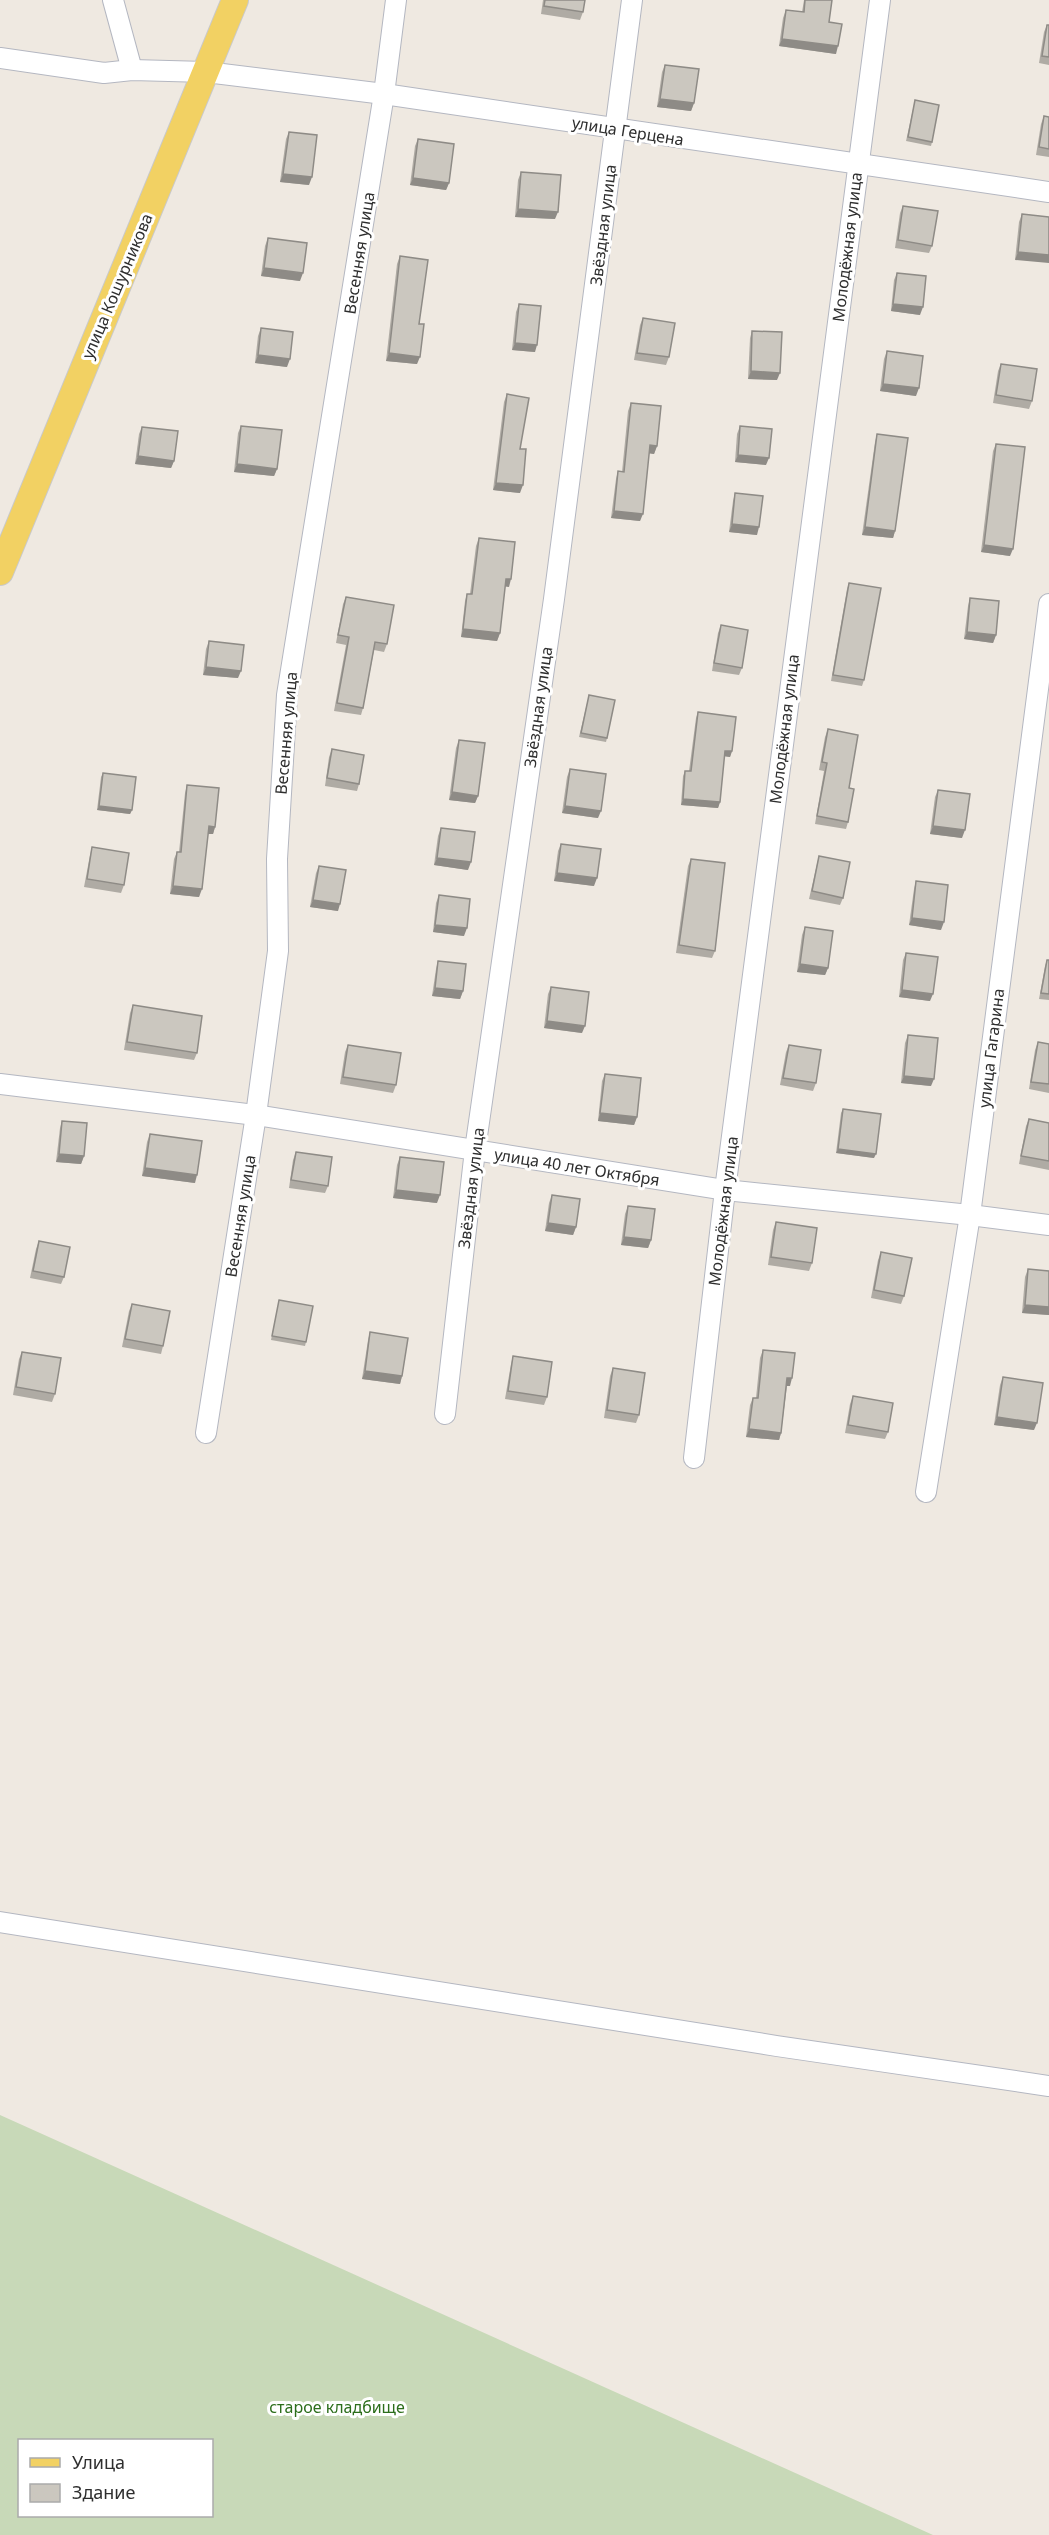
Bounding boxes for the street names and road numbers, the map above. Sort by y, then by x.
street label: улица Герцена [571,111,685,151]
street label: Звёздная улица [585,163,621,287]
street label: Молодёжная улица [827,171,867,323]
street label: Весенняя улица [338,190,380,316]
street label: улица Кошурникова [76,210,158,362]
street label: Звёздная улица [519,645,557,769]
street label: Молодёжная улица [764,653,804,805]
street label: Весенняя улица [270,671,302,795]
street label: улица Гагарина [973,987,1009,1109]
street label: Звёздная улица [453,1126,489,1250]
street label: Молодёжная улица [703,1135,743,1287]
street label: улица 40 лет Октября [493,1143,661,1191]
street label: Весенняя улица [219,1153,261,1279]

